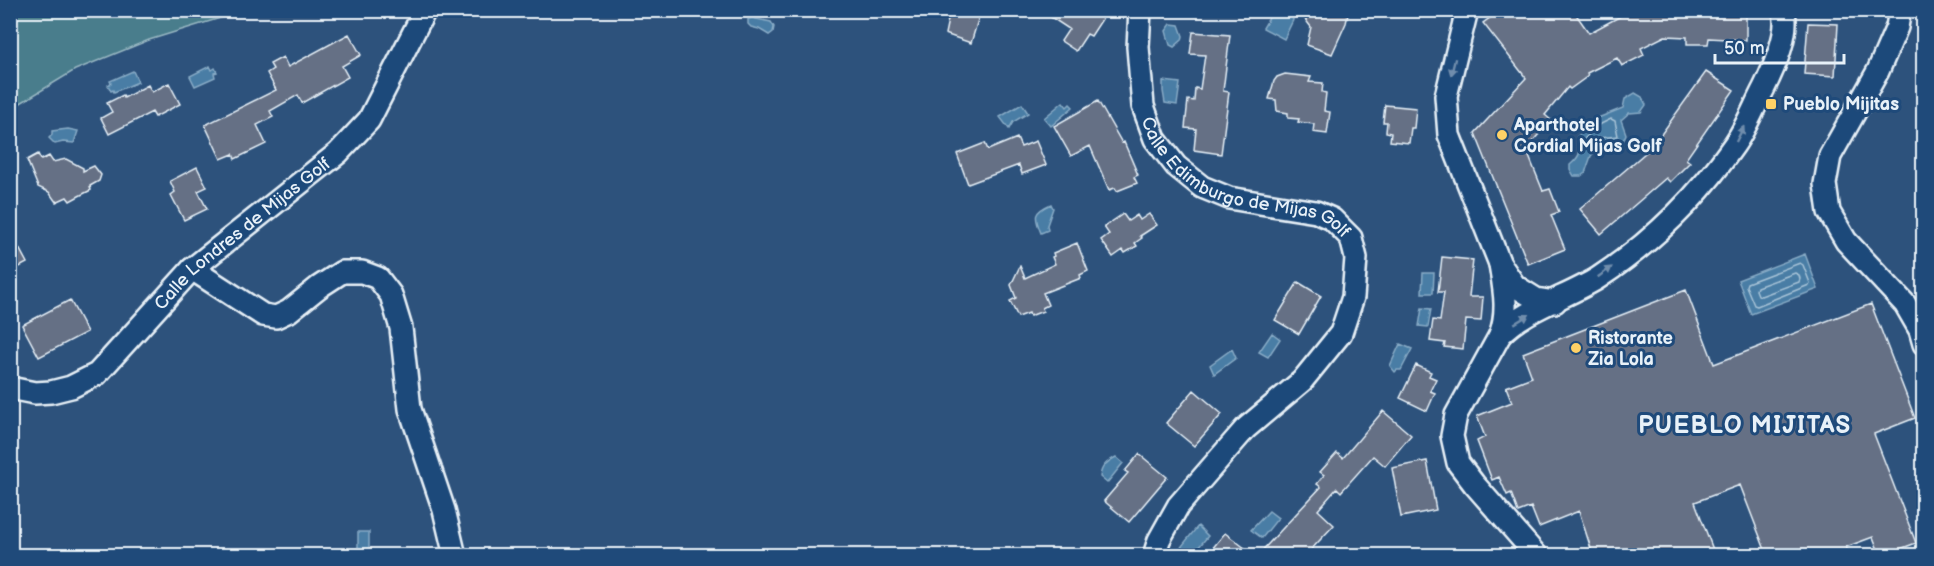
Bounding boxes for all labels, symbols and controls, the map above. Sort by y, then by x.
scale bar [1715,27,1844,65]
text: 50 m [1724,38,1765,59]
one-way arrow [1448,58,1458,77]
place label: Pueblo Mijitas [1783,94,1899,115]
marker: Pueblo Mijitas [1764,97,1778,111]
street label: Calle Edimburgo de Mijas Golf [1137,114,1355,242]
place label: Aparthotel Cordial Mijas Golf [1513,115,1662,157]
one-way arrow [1735,125,1745,142]
marker: Aparthotel Cordial Mijas Golf [1495,128,1509,142]
street label: Calle Londres de Mijas Golf [150,152,335,314]
one-way arrow [1598,267,1613,279]
one-way arrow [1514,313,1530,324]
place label: Ristorante Zia Lola [1588,328,1673,370]
marker: Ristorante Zia Lola [1569,341,1583,355]
district label: PUEBLO MIJITAS [1638,411,1852,440]

